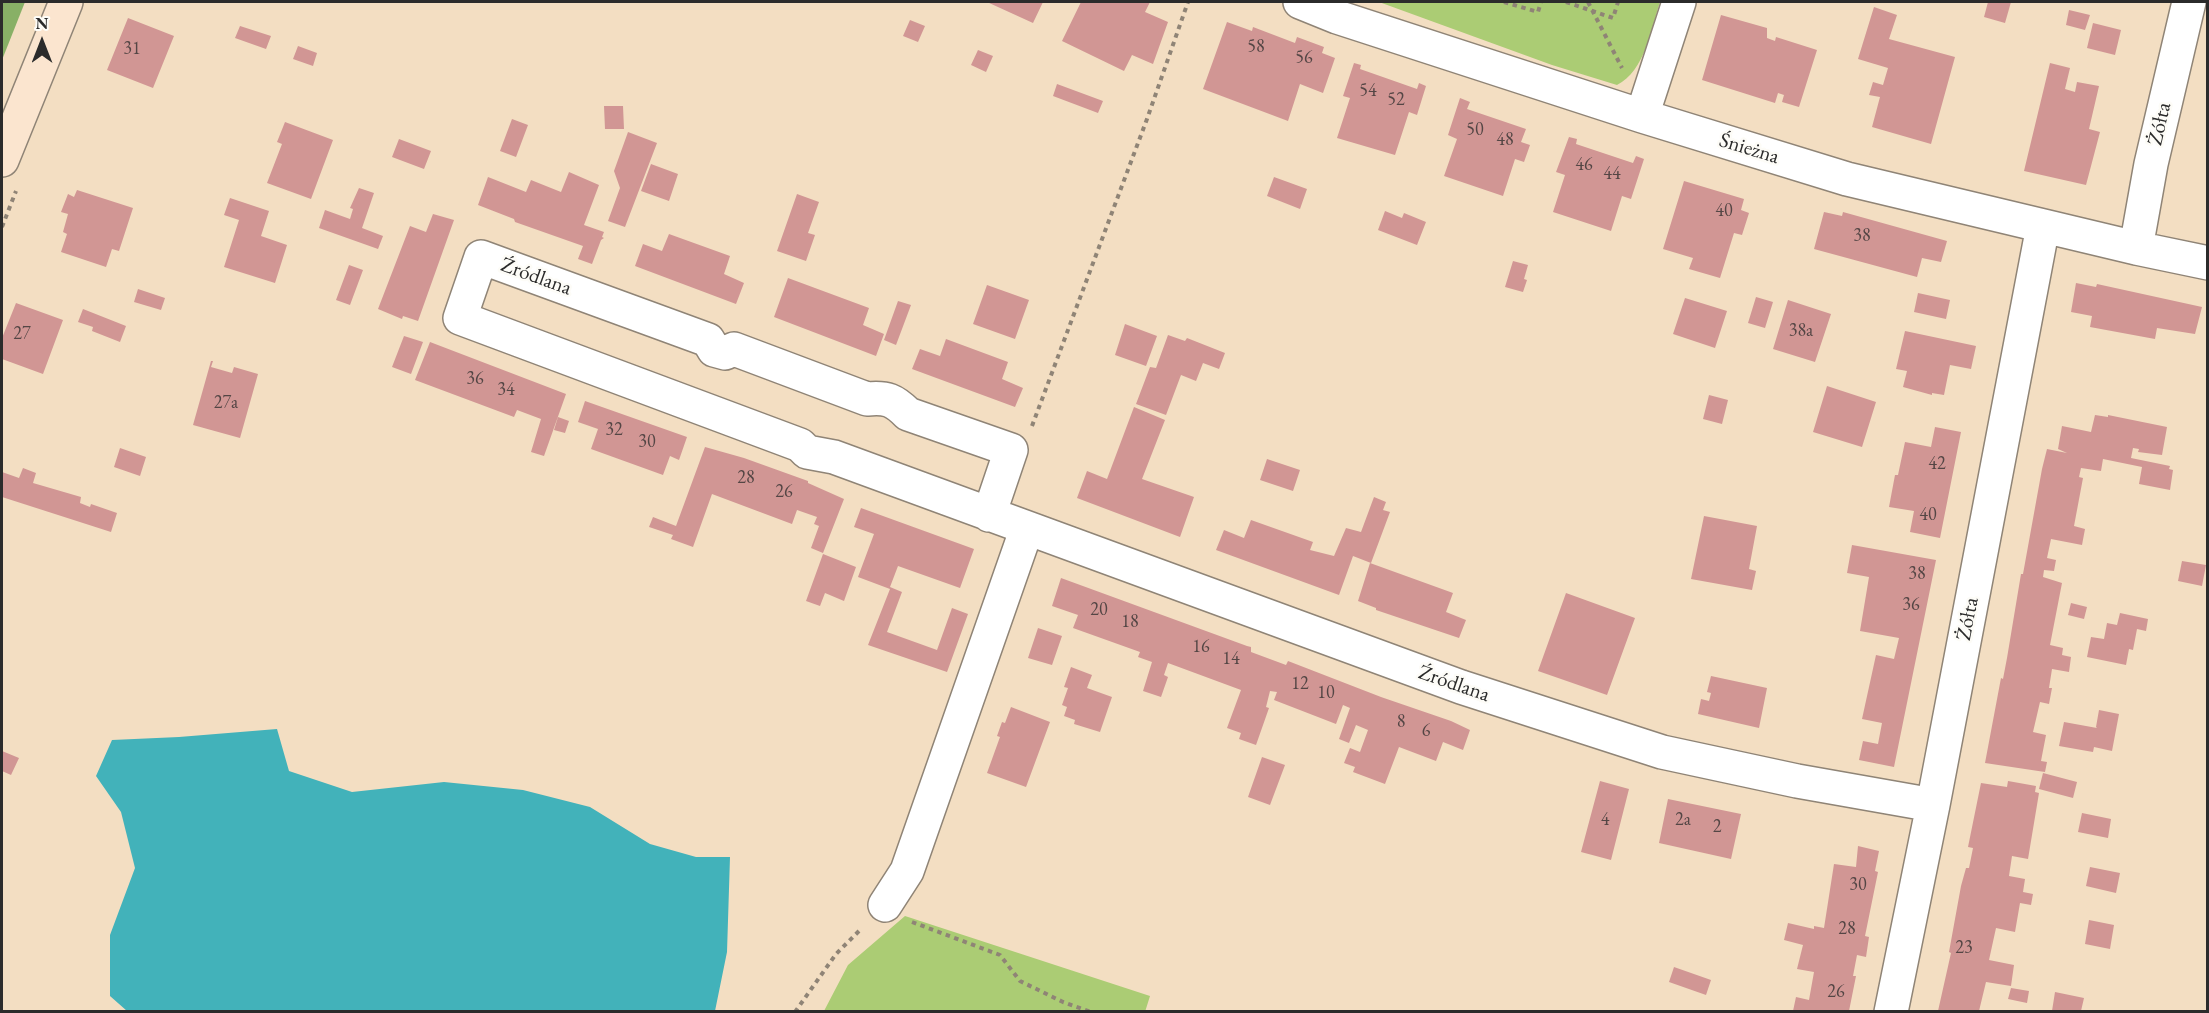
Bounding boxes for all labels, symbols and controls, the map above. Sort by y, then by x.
north arrow [12,12,72,72]
text: N [36,13,48,34]
house number: 58 [1247,36,1265,58]
house number: 31 [123,38,141,60]
house number: 56 [1295,47,1313,69]
house number: 54 [1359,80,1377,102]
house number: 52 [1387,89,1405,111]
street label: Żółta [2143,100,2177,148]
house number: 50 [1466,119,1484,141]
street label: Śnieżna [1716,128,1782,170]
house number: 48 [1496,129,1514,151]
house number: 46 [1575,154,1593,176]
house number: 44 [1603,163,1621,185]
house number: 40 [1715,200,1733,222]
house number: 38 [1853,225,1871,247]
street label: Źródlana [497,253,575,301]
house number: 38a [1789,320,1813,342]
house number: 27 [13,323,31,345]
house number: 36 [466,368,484,390]
house number: 34 [497,379,515,401]
house number: 27a [214,392,238,414]
house number: 32 [605,419,623,441]
house number: 30 [638,431,656,453]
house number: 42 [1928,453,1946,475]
house number: 28 [737,467,755,489]
house number: 26 [775,481,793,503]
house number: 40 [1919,504,1937,526]
house number: 38 [1908,563,1926,585]
house number: 36 [1902,594,1920,616]
street label: Żółta [1951,595,1985,643]
house number: 20 [1090,599,1108,621]
house number: 18 [1121,611,1139,633]
house number: 16 [1192,636,1210,658]
house number: 14 [1222,648,1240,670]
street label: Źródlana [1415,660,1493,708]
house number: 12 [1291,673,1309,695]
house number: 10 [1317,682,1335,704]
house number: 8 [1397,711,1405,733]
house number: 6 [1422,720,1430,742]
house number: 4 [1601,809,1609,831]
house number: 2a [1675,809,1691,831]
house number: 2 [1713,816,1721,838]
house number: 30 [1849,874,1867,896]
house number: 28 [1838,918,1856,940]
house number: 23 [1955,937,1973,959]
house number: 26 [1827,981,1845,1003]

